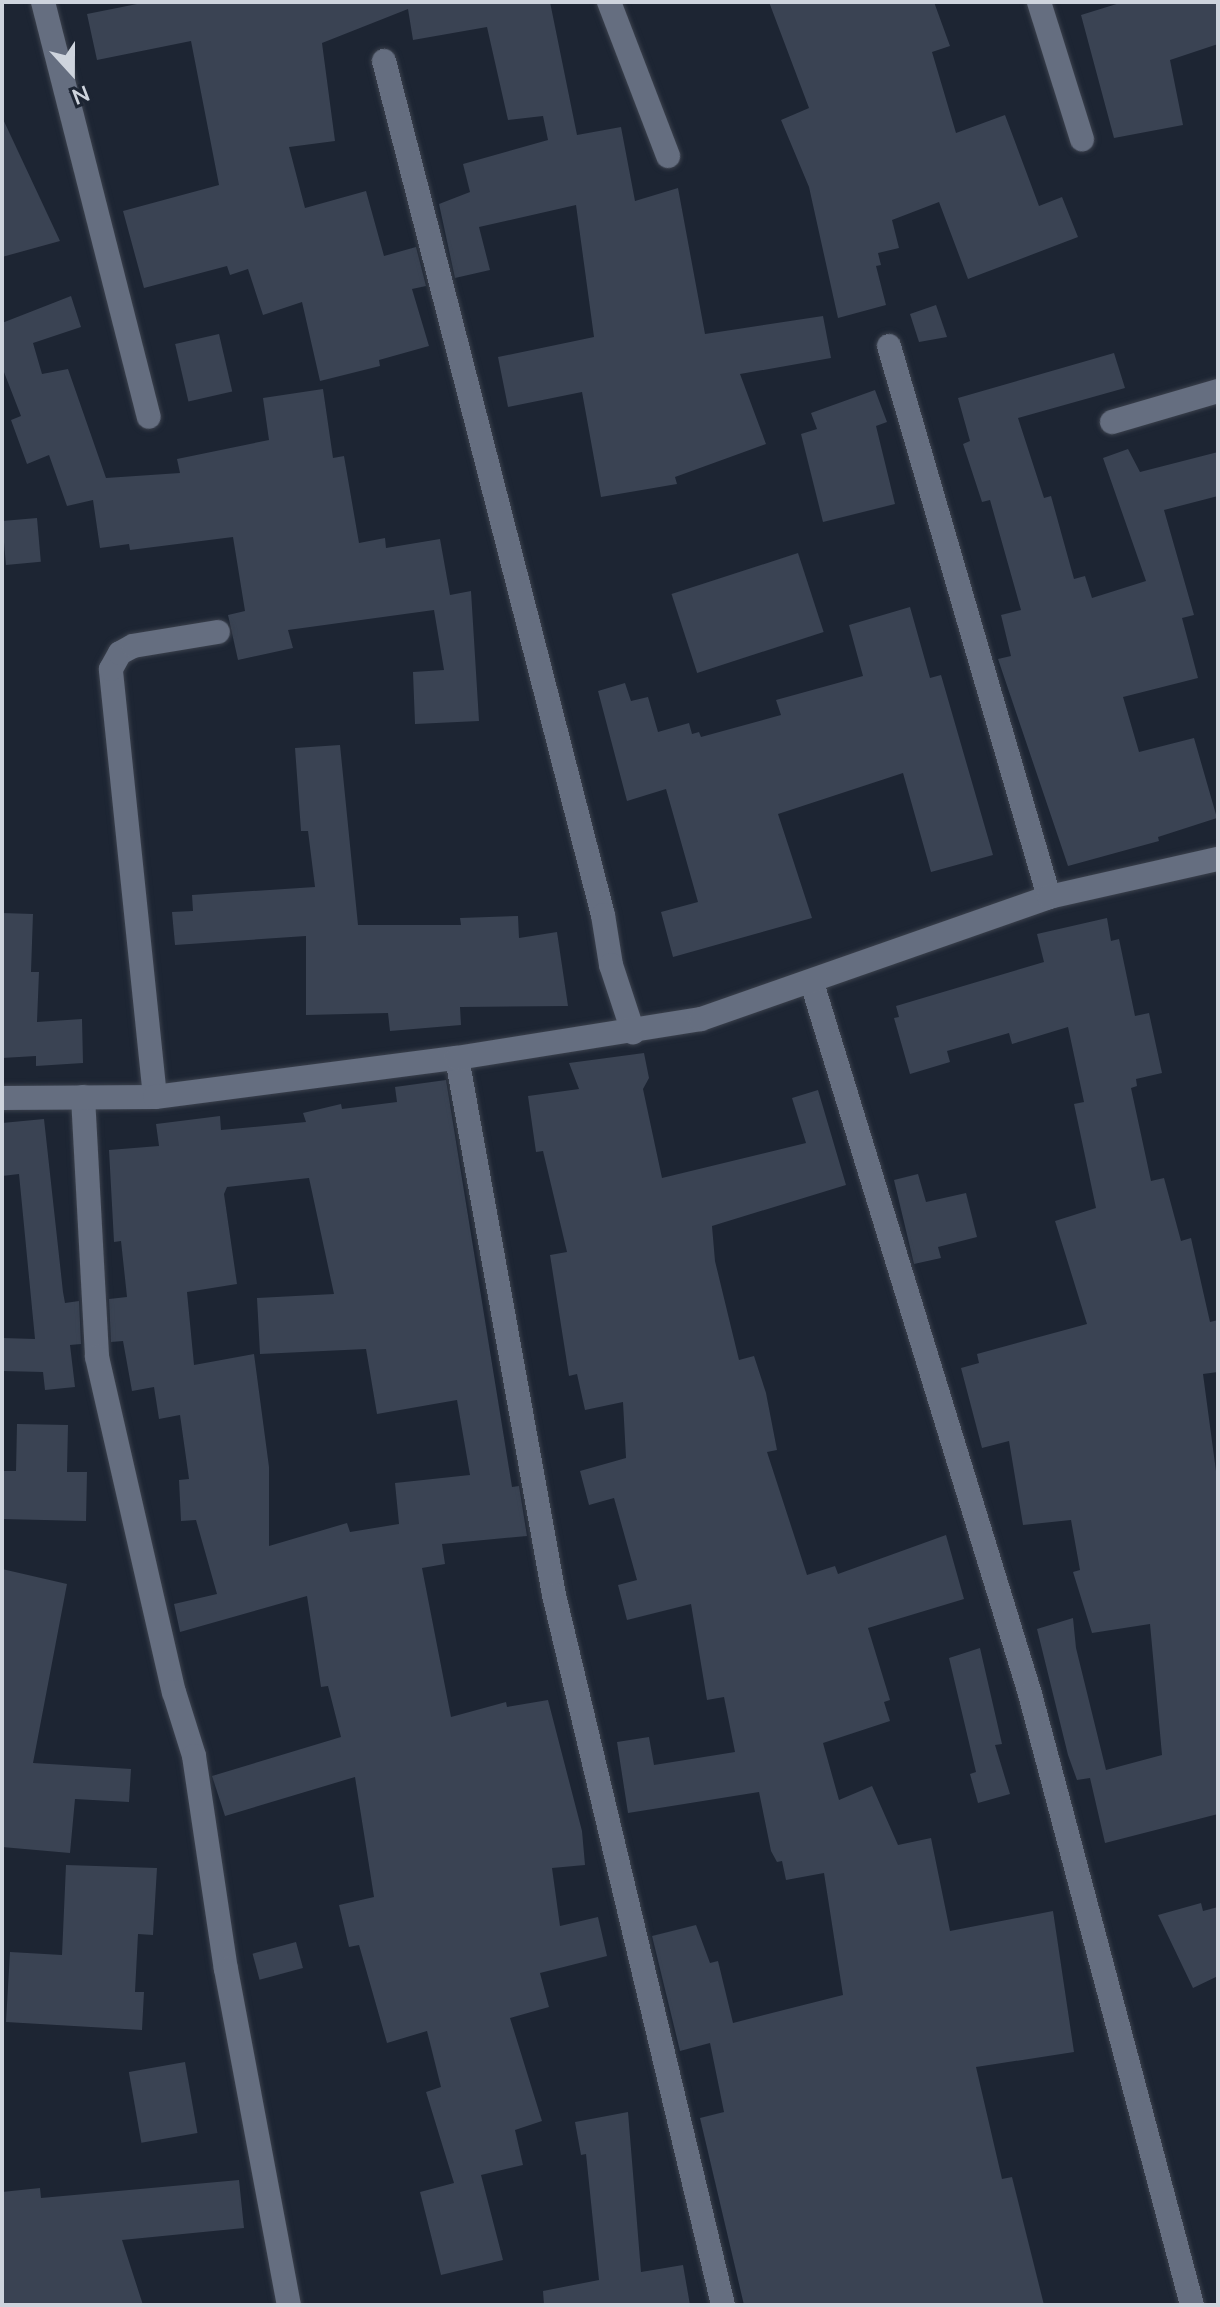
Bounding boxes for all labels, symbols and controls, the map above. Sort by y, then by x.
north arrow [32,32,112,112]
text: N [68,77,94,111]

